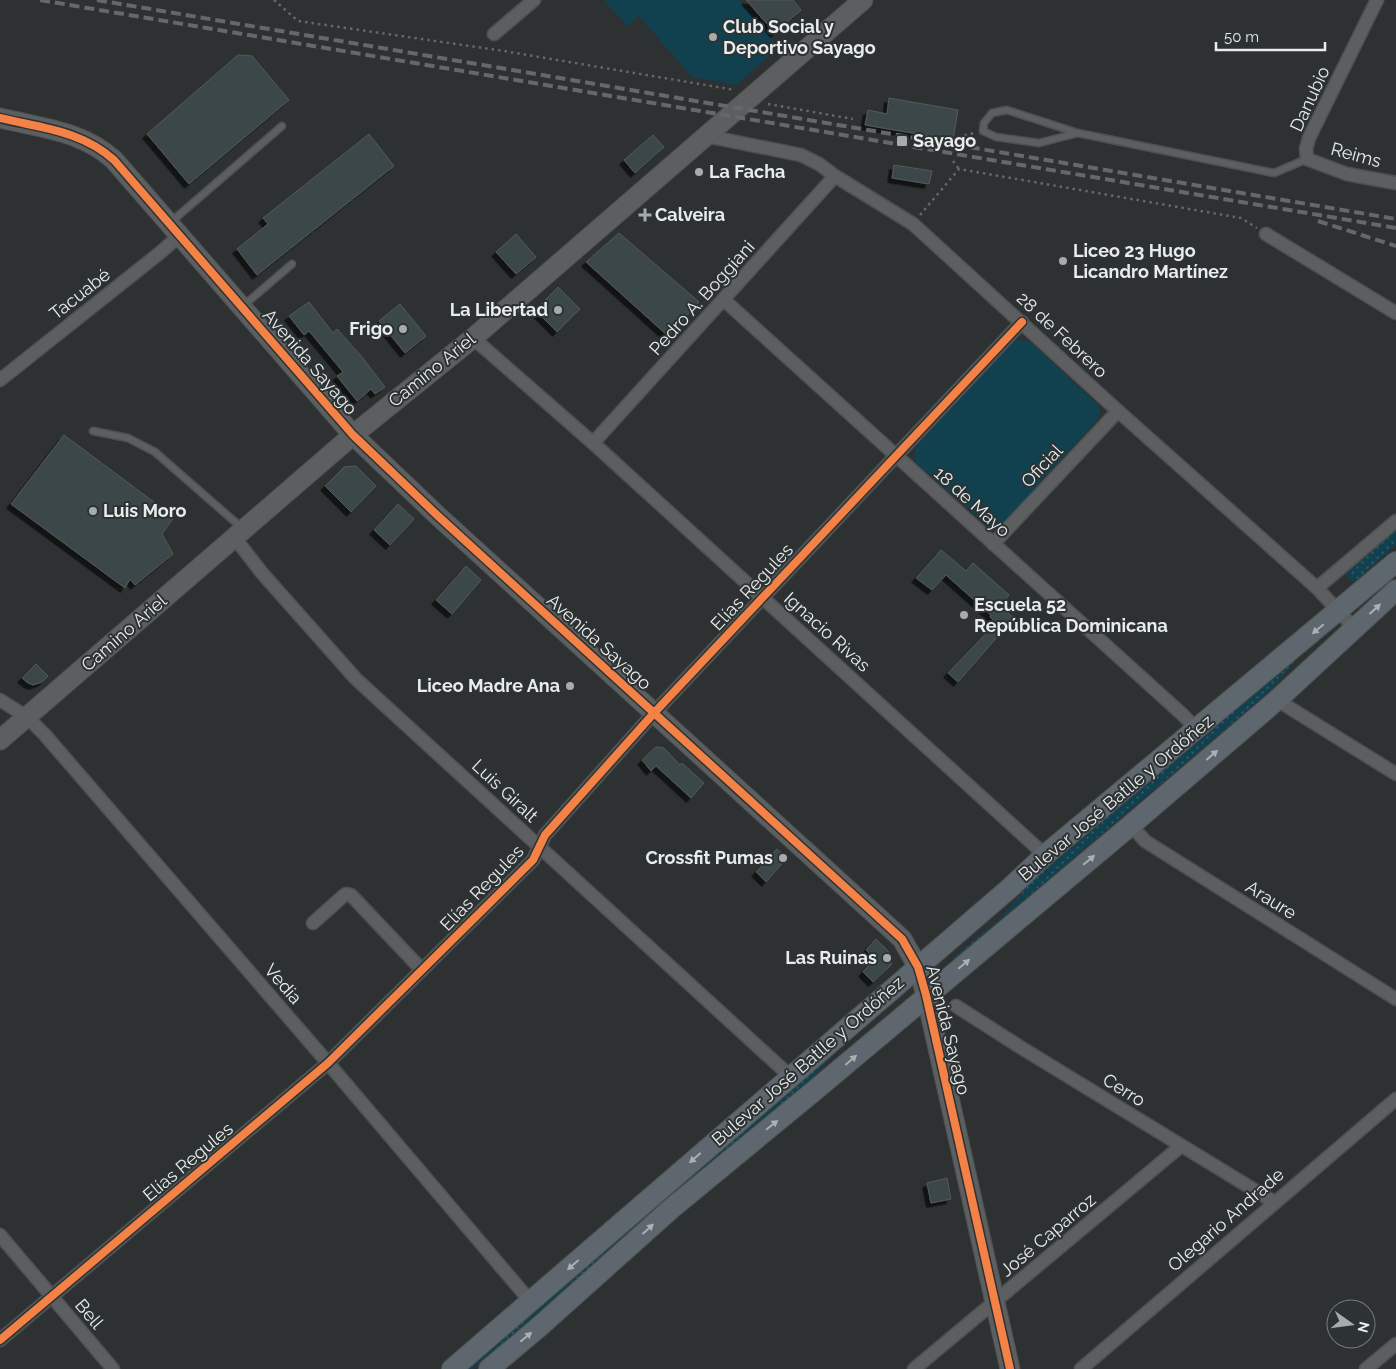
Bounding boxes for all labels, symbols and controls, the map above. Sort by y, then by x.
place label: Club Social y Deportivo Sayago [723,16,876,58]
scale bar [1216,20,1325,52]
text: 50 m [1224,28,1259,46]
marker: Club Social y Deportivo Sayago [707,31,719,43]
street label: Danubio [1285,63,1334,135]
place label: Sayago [913,130,976,151]
marker: Sayago [895,134,909,148]
street label: Reims [1329,138,1384,171]
place label: La Facha [709,161,785,182]
marker: La Facha [693,166,705,178]
place label: Calveira [655,204,725,225]
marker: Calveira [639,209,651,221]
street label: Pedro A. Boggiani [645,236,759,359]
place label: Liceo 23 Hugo Licandro Martínez [1073,240,1228,282]
marker: Liceo 23 Hugo Licandro Martínez [1057,255,1069,267]
street label: Tacuabé [45,263,114,324]
street label: 28 de Febrero [1013,287,1112,382]
place label: La Libertad [450,299,548,320]
marker: La Libertad [552,304,564,316]
street label: Avenida Sayago [259,305,362,419]
place label: Frigo [349,318,393,339]
marker: Frigo [397,323,409,335]
street label: Camino Ariel [384,328,479,411]
street label: Oficial [1017,440,1067,492]
street label: 18 de Mayo [930,462,1015,541]
place label: Luis Moro [103,500,187,521]
marker: Luis Moro [87,505,99,517]
street label: Elías Regules [706,539,797,634]
street label: Ignacio Rivas [780,588,875,676]
street label: Avenida Sayago [543,589,656,694]
street label: Camino Ariel [77,590,171,675]
place label: Escuela 52 República Dominicana [974,594,1168,636]
one-way arrow [1369,603,1381,615]
marker: Escuela 52 República Dominicana [958,609,970,621]
one-way arrow [1311,623,1324,634]
place label: Liceo Madre Ana [417,675,560,696]
marker: Liceo Madre Ana [564,680,576,692]
street label: Bulevar José Batlle y Ordóñez [1014,710,1217,885]
one-way arrow [1206,749,1218,761]
street label: Luis Giralt [468,755,543,826]
street label: Elías Regules [436,840,528,935]
place label: Crossfit Pumas [645,847,773,868]
marker: Crossfit Pumas [777,852,789,864]
one-way arrow [1082,855,1095,866]
street label: Araure [1242,876,1301,923]
place label: Las Ruinas [785,947,877,968]
marker: Las Ruinas [881,952,893,964]
street label: Vedia [260,959,307,1008]
one-way arrow [957,959,970,970]
street label: Avenida Sayago [922,963,975,1097]
street label: Bulevar José Batlle y Ordóñez [707,971,908,1150]
one-way arrow [844,1054,857,1065]
street label: Cerro [1099,1068,1150,1111]
street label: Elías Regules [138,1118,237,1205]
one-way arrow [766,1120,779,1131]
one-way arrow [689,1153,702,1164]
street label: Olegario Andrade [1163,1163,1288,1276]
street label: José Caparroz [996,1189,1100,1281]
one-way arrow [641,1224,654,1235]
one-way arrow [567,1259,579,1271]
street label: Bell [71,1295,108,1333]
north arrow [1326,1299,1376,1349]
text: N [1355,1320,1373,1334]
one-way arrow [520,1332,533,1343]

